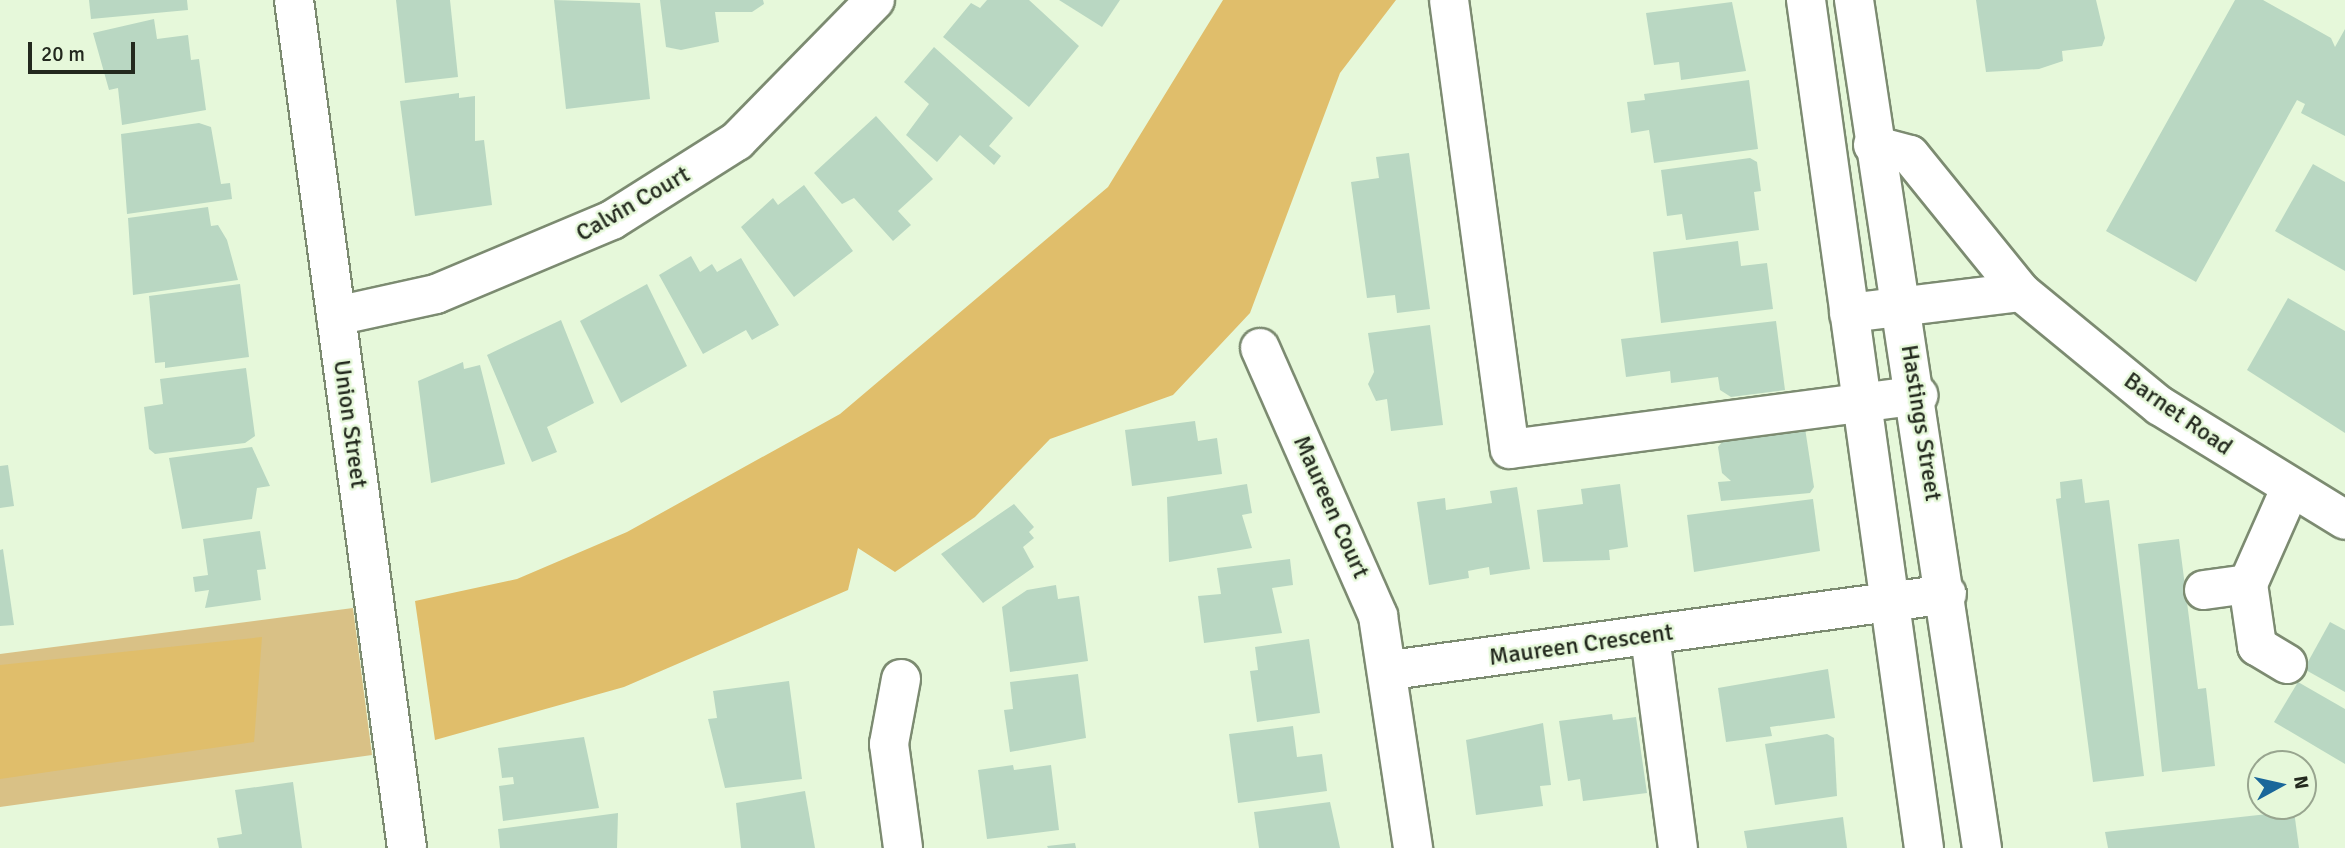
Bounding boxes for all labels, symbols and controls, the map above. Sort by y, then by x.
scale bar [32,28,138,72]
text: 20 m [41,41,85,67]
street label: Calvin Court [571,160,695,248]
street label: Hastings Street [1894,343,1948,503]
street label: Union Street [327,358,373,490]
street label: Barnet Road [2118,366,2238,462]
street label: Maureen Court [1287,431,1375,583]
street label: Maureen Crescent [1487,618,1675,672]
north arrow [2247,750,2317,820]
text: N [2288,774,2314,791]

